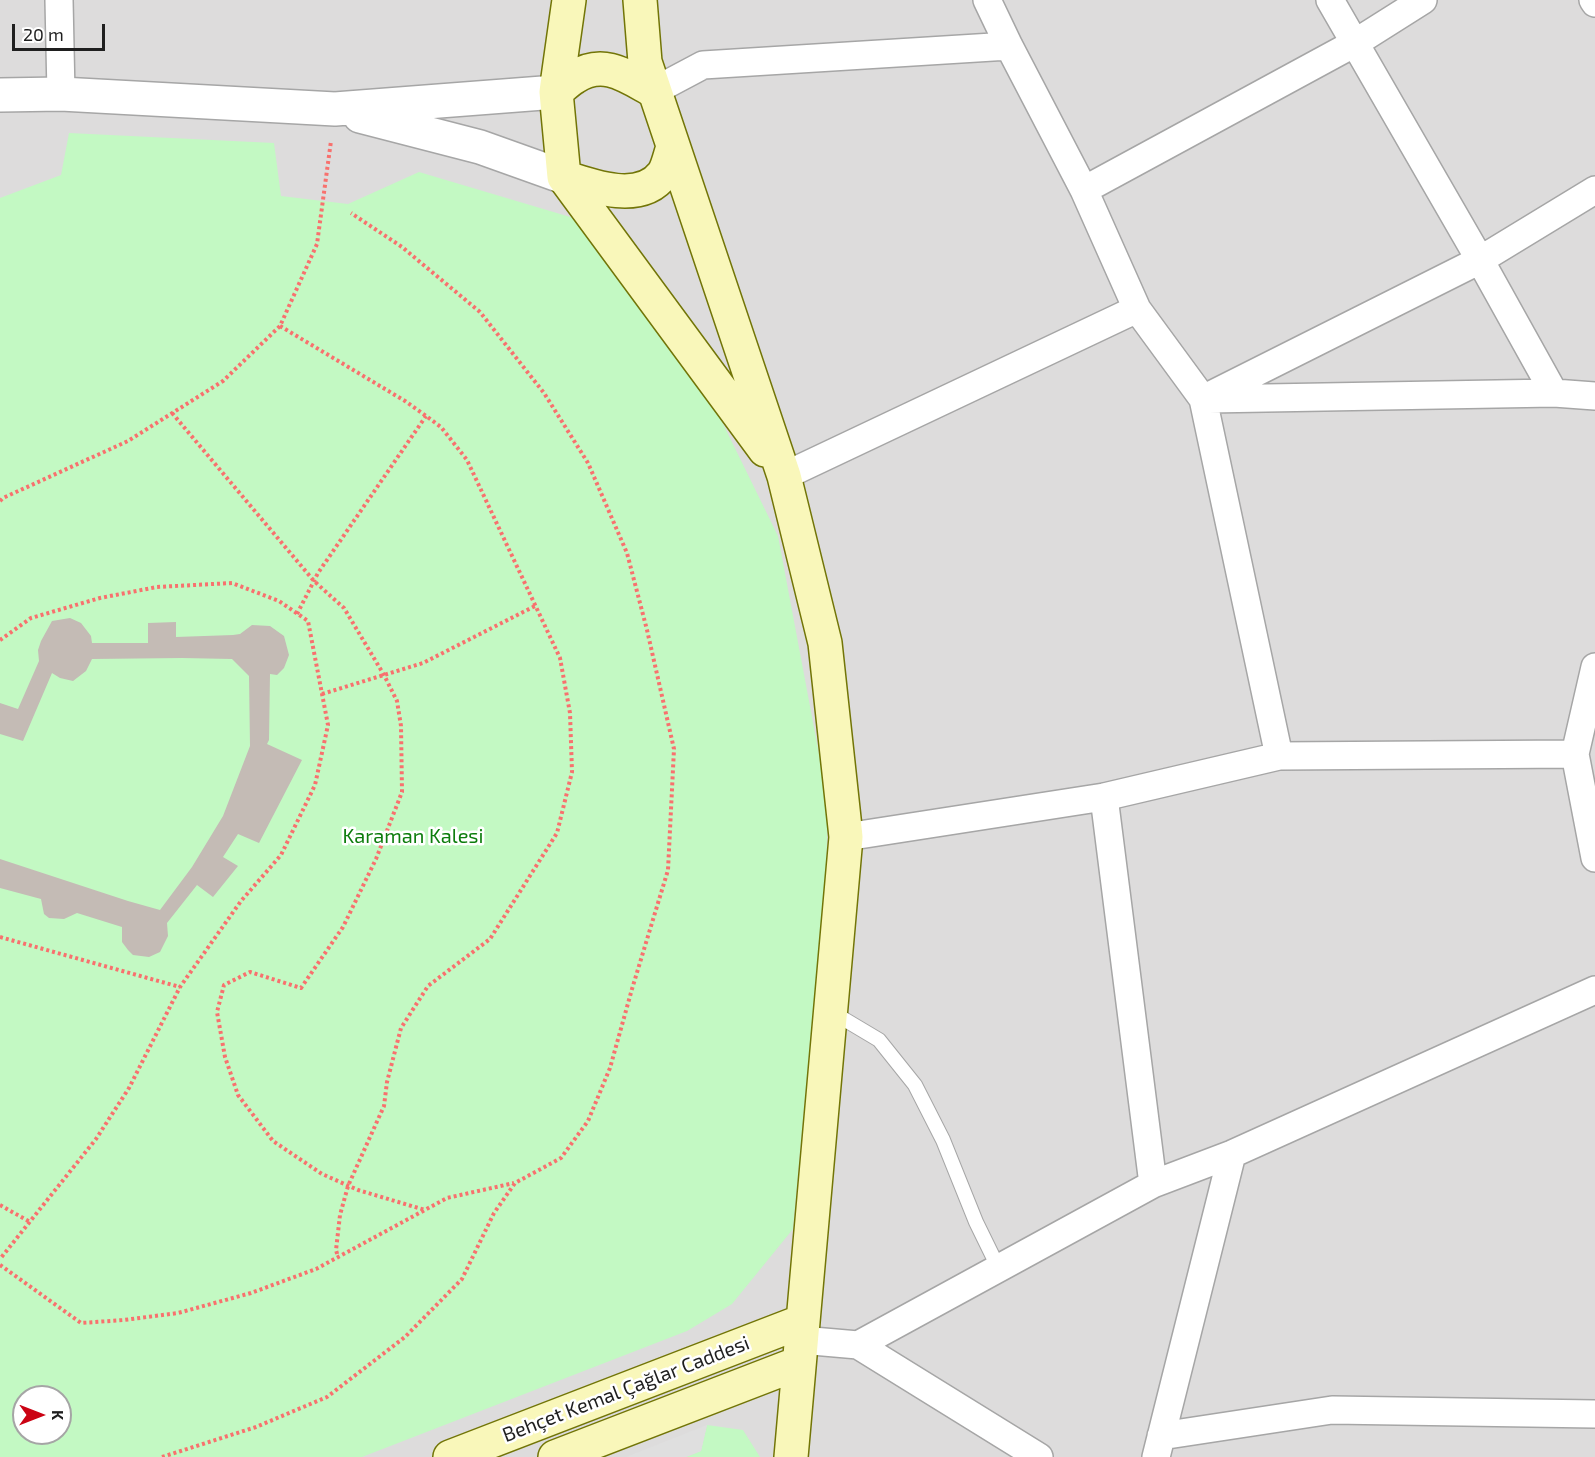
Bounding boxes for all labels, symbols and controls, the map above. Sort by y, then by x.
scale bar [15,12,108,50]
text: 20 m [23,23,64,45]
park label: Karaman Kalesi [343,824,483,848]
street label: Behçet Kemal Çağlar Caddesi [499,1331,753,1447]
north arrow [12,1385,72,1445]
text: K [49,1410,68,1420]

